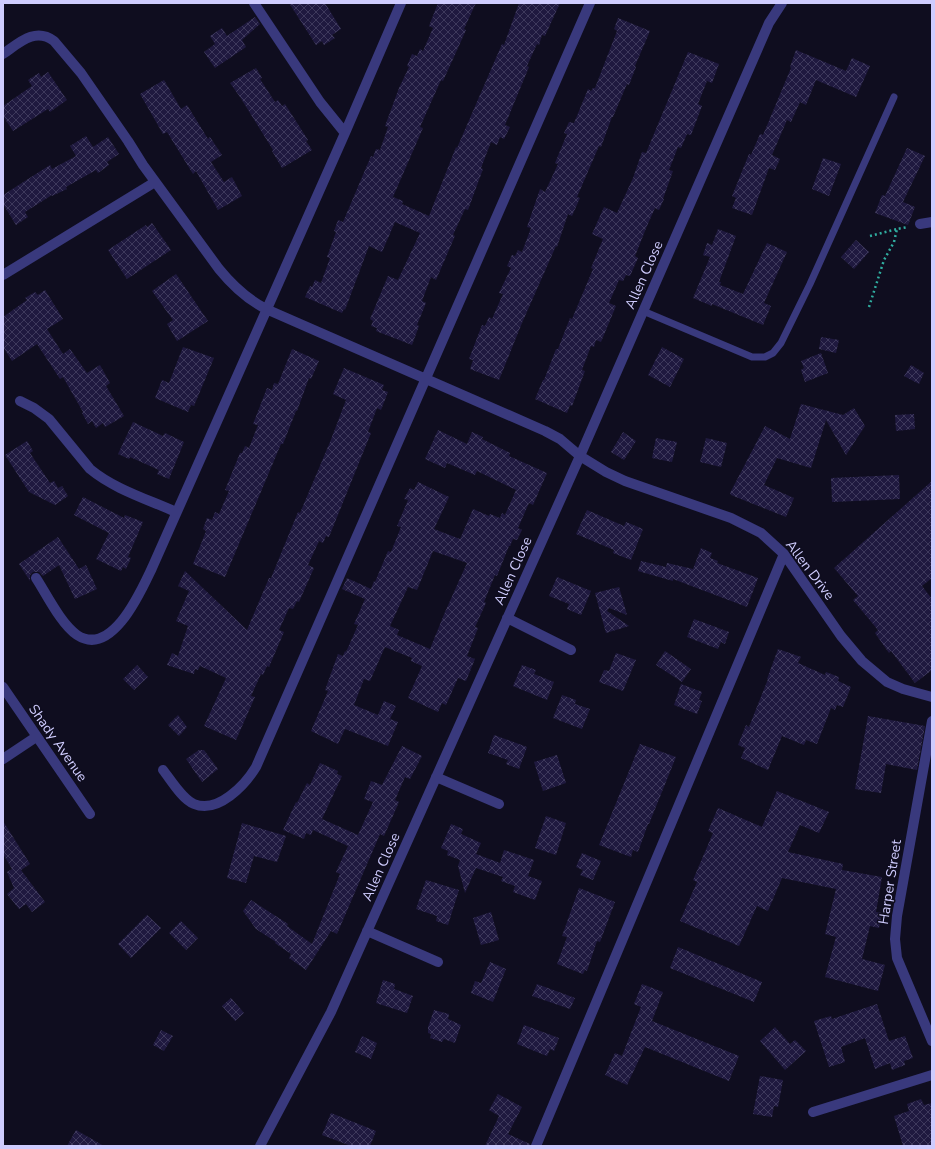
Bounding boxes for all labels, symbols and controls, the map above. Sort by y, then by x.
street label: Allen Close [620,238,668,312]
street label: Allen Close [489,534,537,608]
street label: Allen Drive [781,536,839,604]
street label: Shady Avenue [24,700,92,786]
street label: Allen Close [357,830,405,904]
street label: Harper Street [874,838,906,926]

